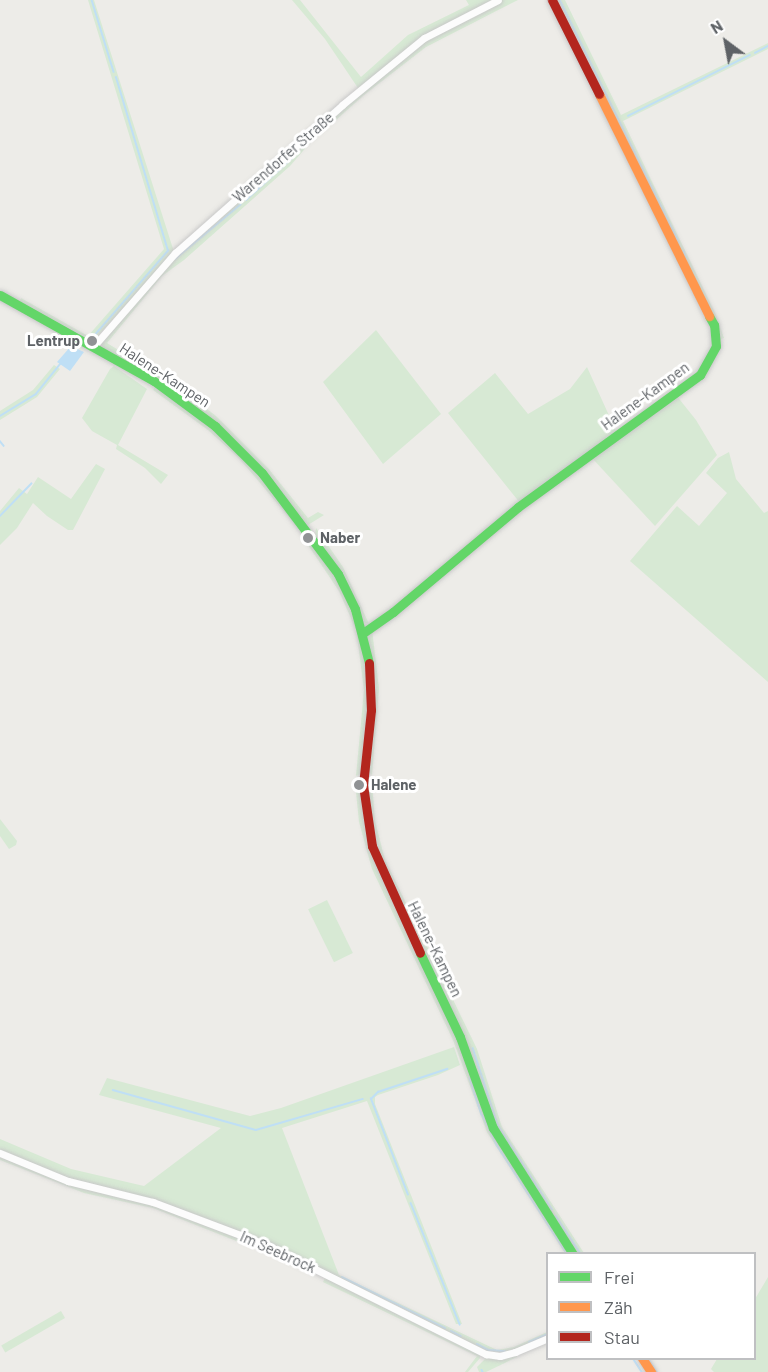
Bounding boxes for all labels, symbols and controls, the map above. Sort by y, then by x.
north arrow [696,12,756,72]
text: N [707,15,726,37]
street label: Warendorfer Straße [229,108,337,206]
place label: Lentrup [27,332,80,350]
marker: Lentrup [85,334,99,348]
street label: Halene-Kampen [116,339,214,411]
street label: Halene-Kampen [598,358,692,434]
place label: Naber [320,529,360,547]
marker: Naber [301,531,315,545]
place label: Halene [371,776,417,794]
marker: Halene [352,778,366,792]
street label: Halene-Kampen [404,898,466,1000]
street label: Im Seebrock [237,1227,319,1277]
legend [546,1252,756,1360]
text: Frei [604,1266,635,1288]
text: Zäh [604,1296,633,1318]
text: Stau [604,1326,640,1348]

